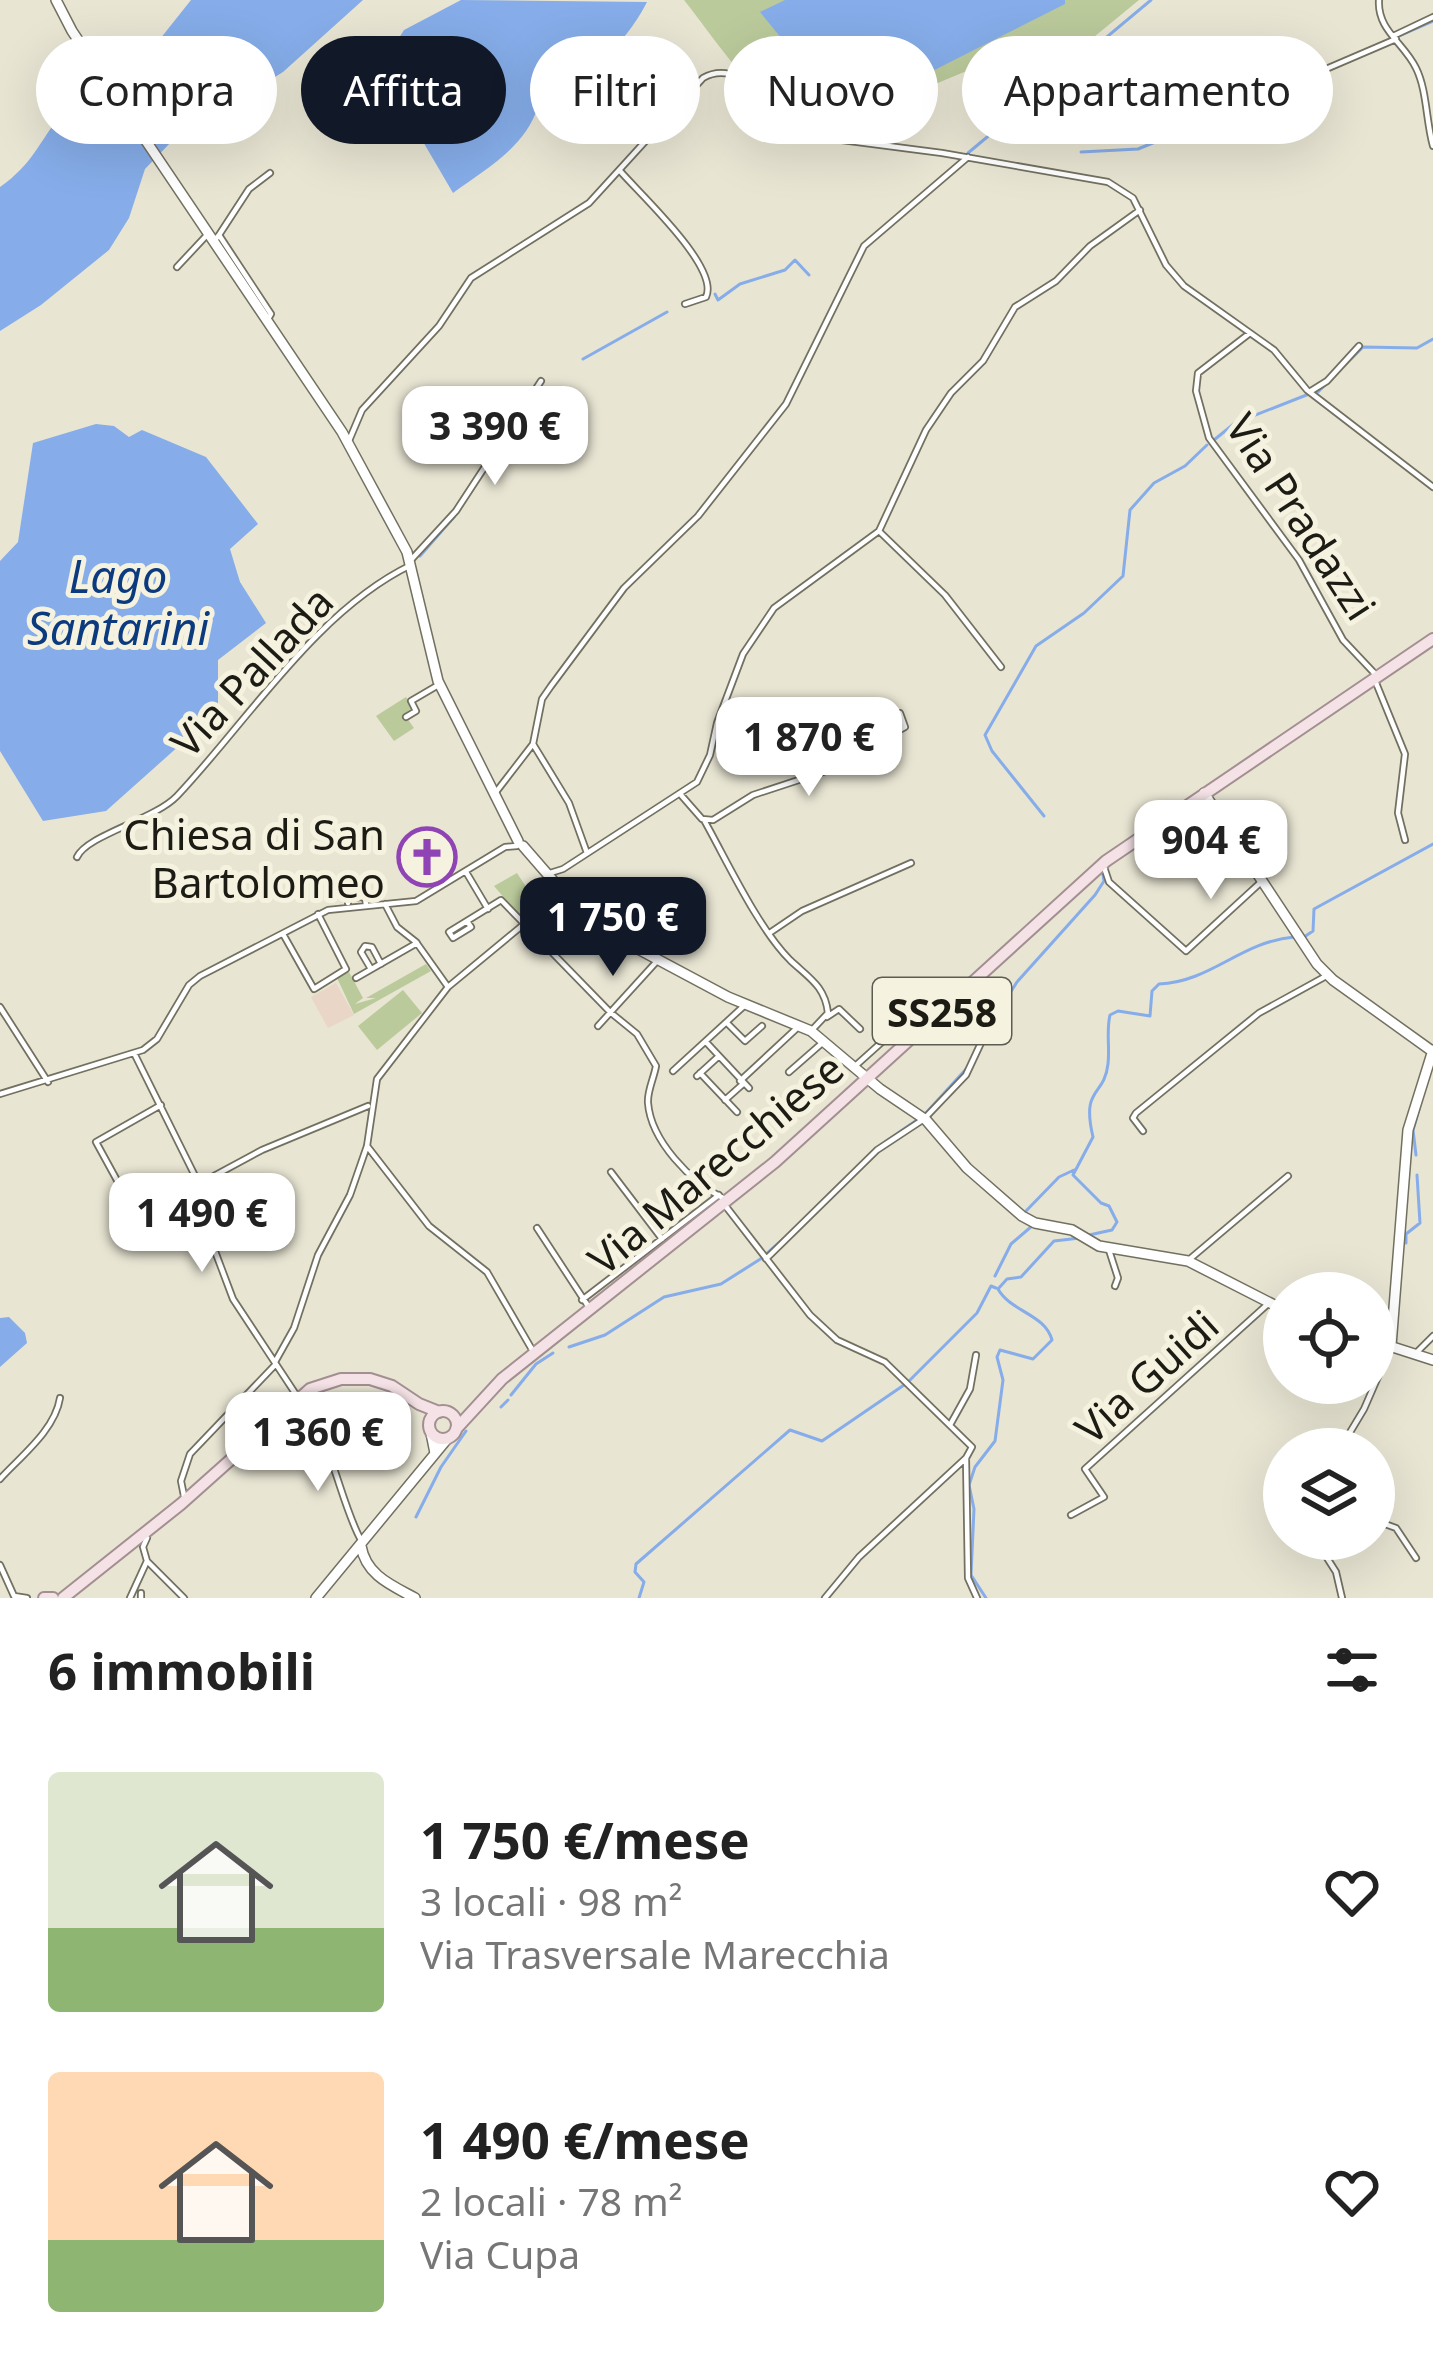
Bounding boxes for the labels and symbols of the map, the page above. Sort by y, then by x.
pin: 3 390 € [384,386,606,488]
street label: Via Pradazzi [1214,402,1390,630]
water label: Lago Santarini [27,545,210,658]
street label: Via Pallada [157,573,345,769]
pin: 1 870 € [698,697,920,799]
pin: 904 € [1127,800,1295,902]
place label: Chiesa di San Bartolomeo [123,805,385,910]
church icon: Chiesa di San Bartolomeo [396,826,458,888]
pin: 1 750 € [502,877,724,979]
road number: SS258 [873,978,1011,1044]
street label: Via Marecchiese [575,1039,855,1287]
pin: 1 490 € [91,1173,313,1275]
street label: Via Guidi [1062,1296,1230,1456]
pin: 1 360 € [207,1392,429,1494]

